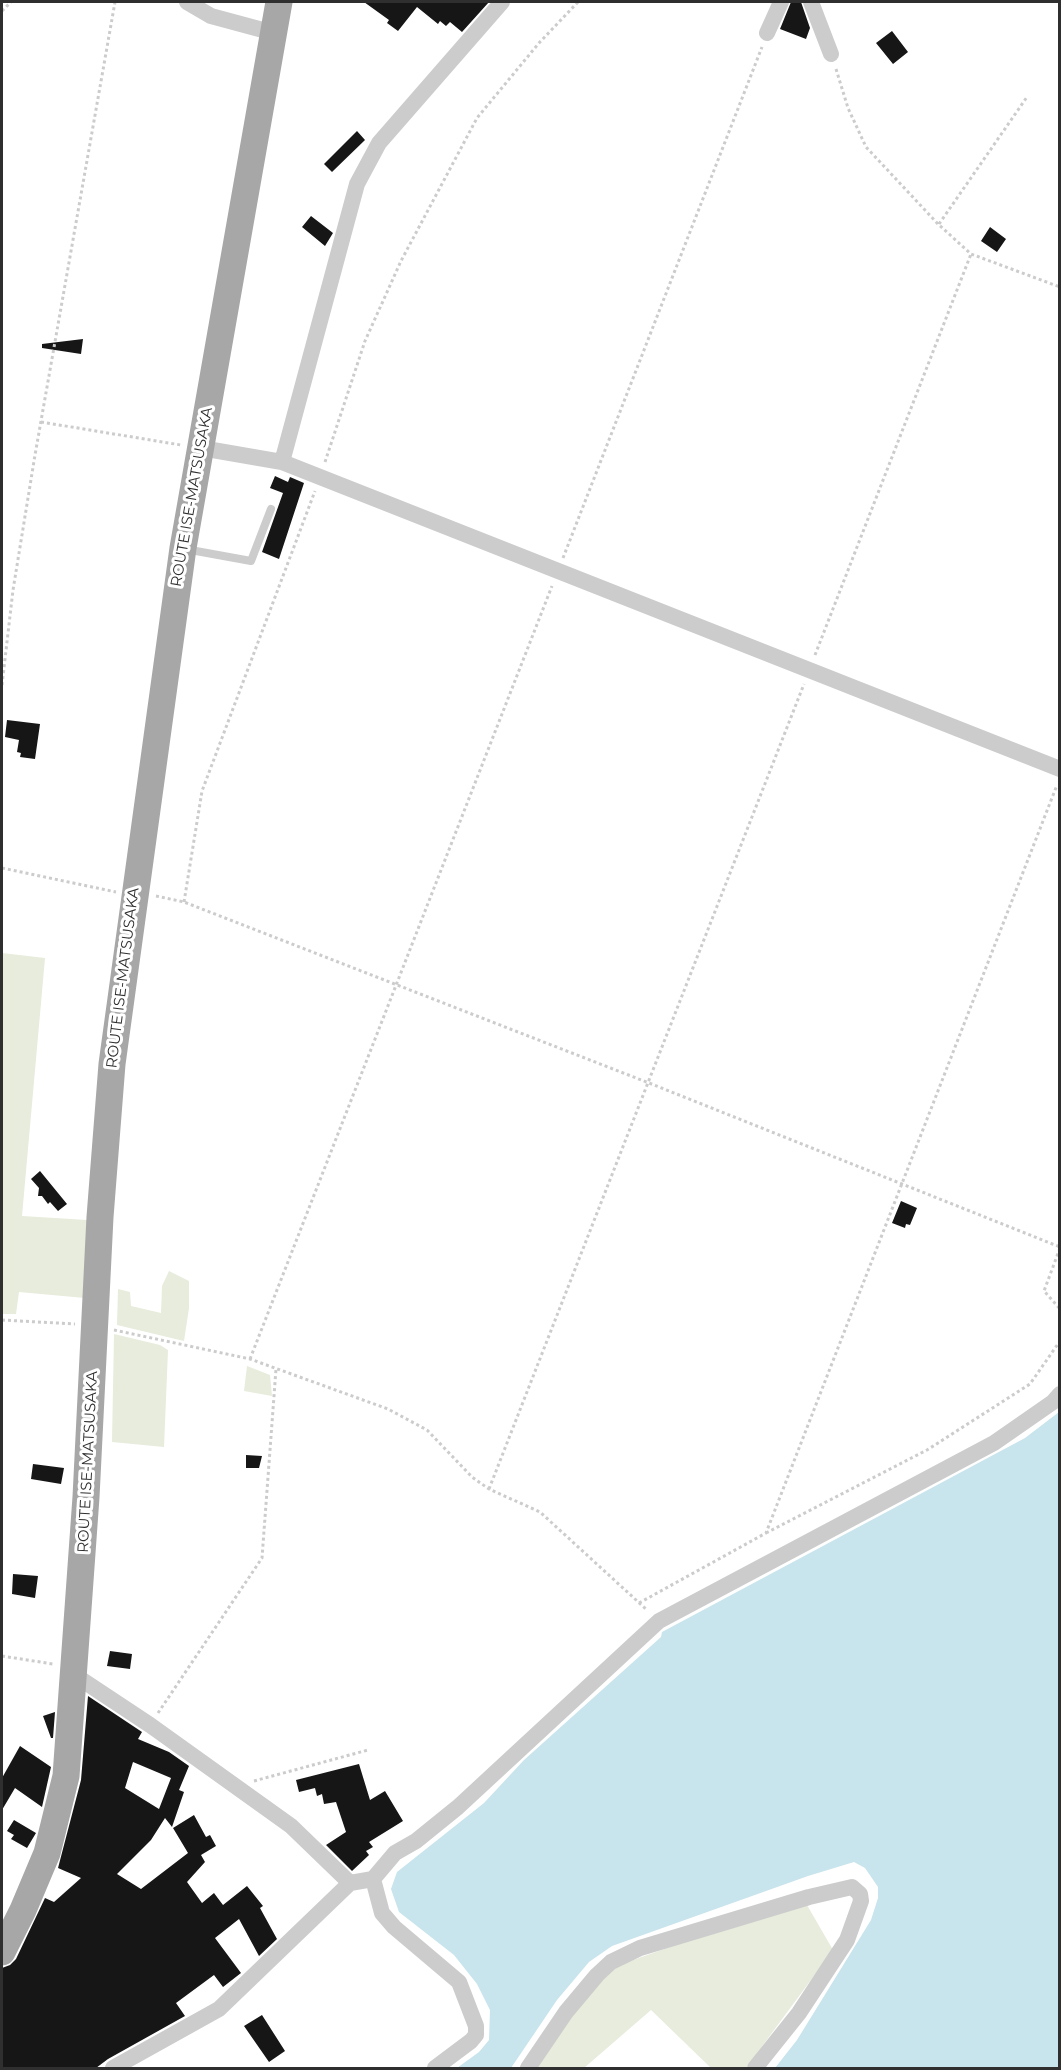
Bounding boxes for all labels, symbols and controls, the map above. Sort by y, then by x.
street label: ROUTE ISE-MATSUSAKA [167,406,217,588]
street label: ROUTE ISE-MATSUSAKA [103,887,143,1069]
street label: ROUTE ISE-MATSUSAKA [74,1371,102,1553]

